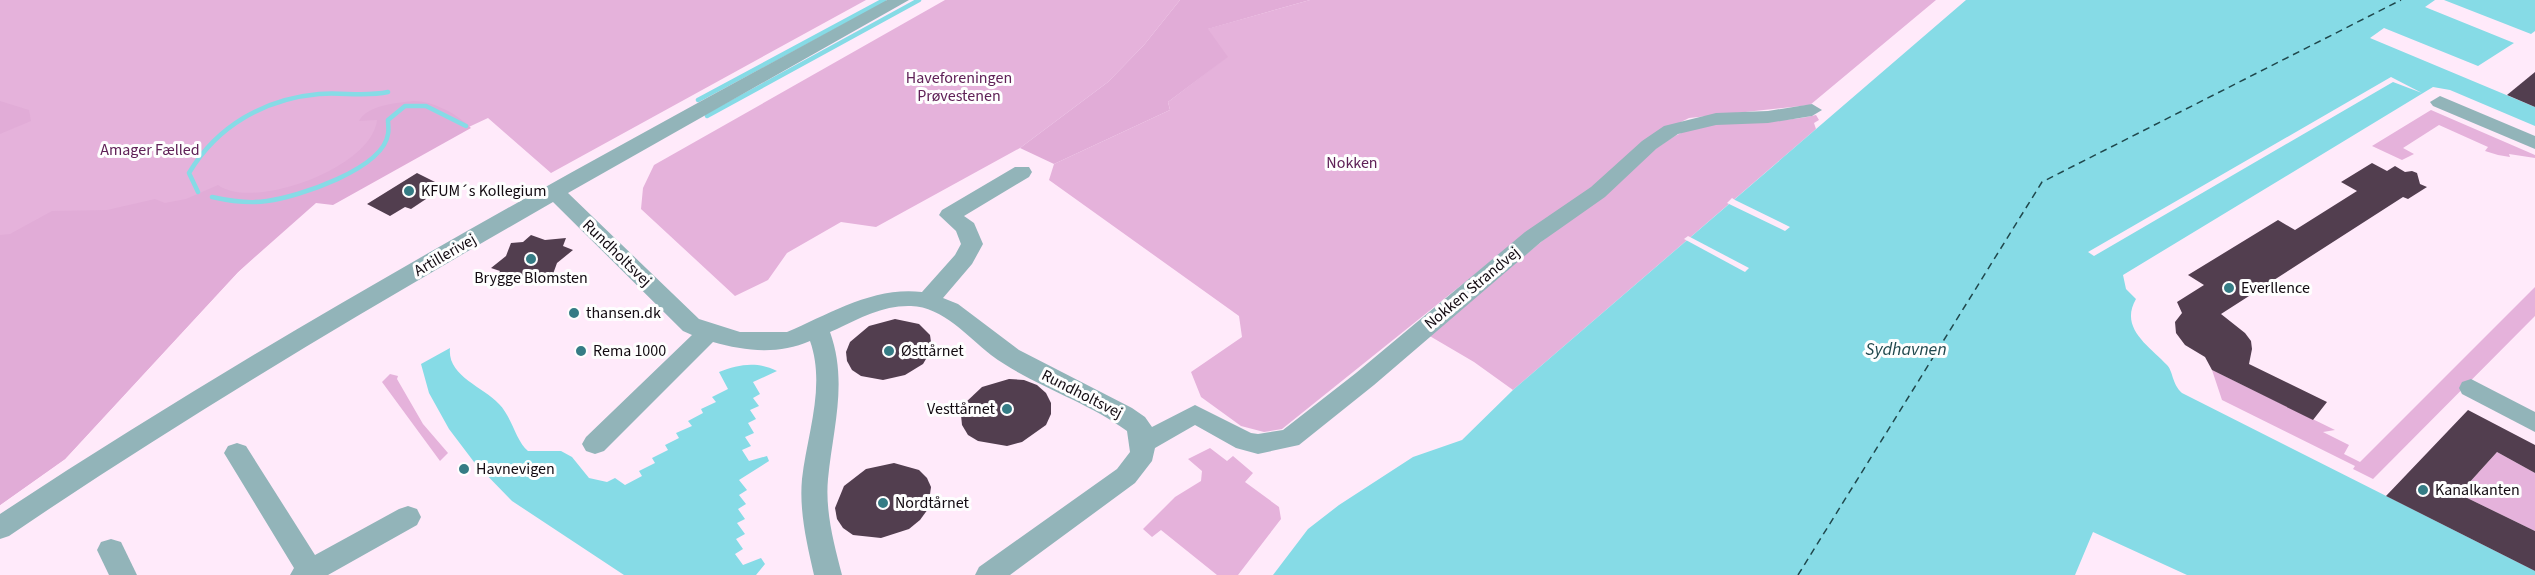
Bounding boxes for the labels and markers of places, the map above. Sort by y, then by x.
place label: KFUM´s Kollegium [421,180,546,202]
marker: KFUM´s Kollegium [402,184,416,198]
marker: Brygge Blomsten [524,252,538,266]
place label: Brygge Blomsten [474,267,588,289]
place label: Everllence [2241,277,2310,299]
marker: Everllence [2222,281,2236,295]
place label: thansen.dk [586,302,661,324]
marker: thansen.dk [567,306,581,320]
place label: Rema 1000 [593,340,666,362]
place label: Østtårnet [901,340,964,362]
marker: Rema 1000 [574,344,588,358]
marker: Østtårnet [882,344,896,358]
place label: Vesttårnet [927,398,996,420]
marker: Vesttårnet [1000,402,1014,416]
place label: Havnevigen [476,458,555,480]
marker: Havnevigen [457,462,471,476]
place label: Kanalkanten [2435,479,2520,501]
marker: Kanalkanten [2416,483,2430,497]
place label: Nordtårnet [895,492,970,514]
marker: Nordtårnet [876,496,890,510]

